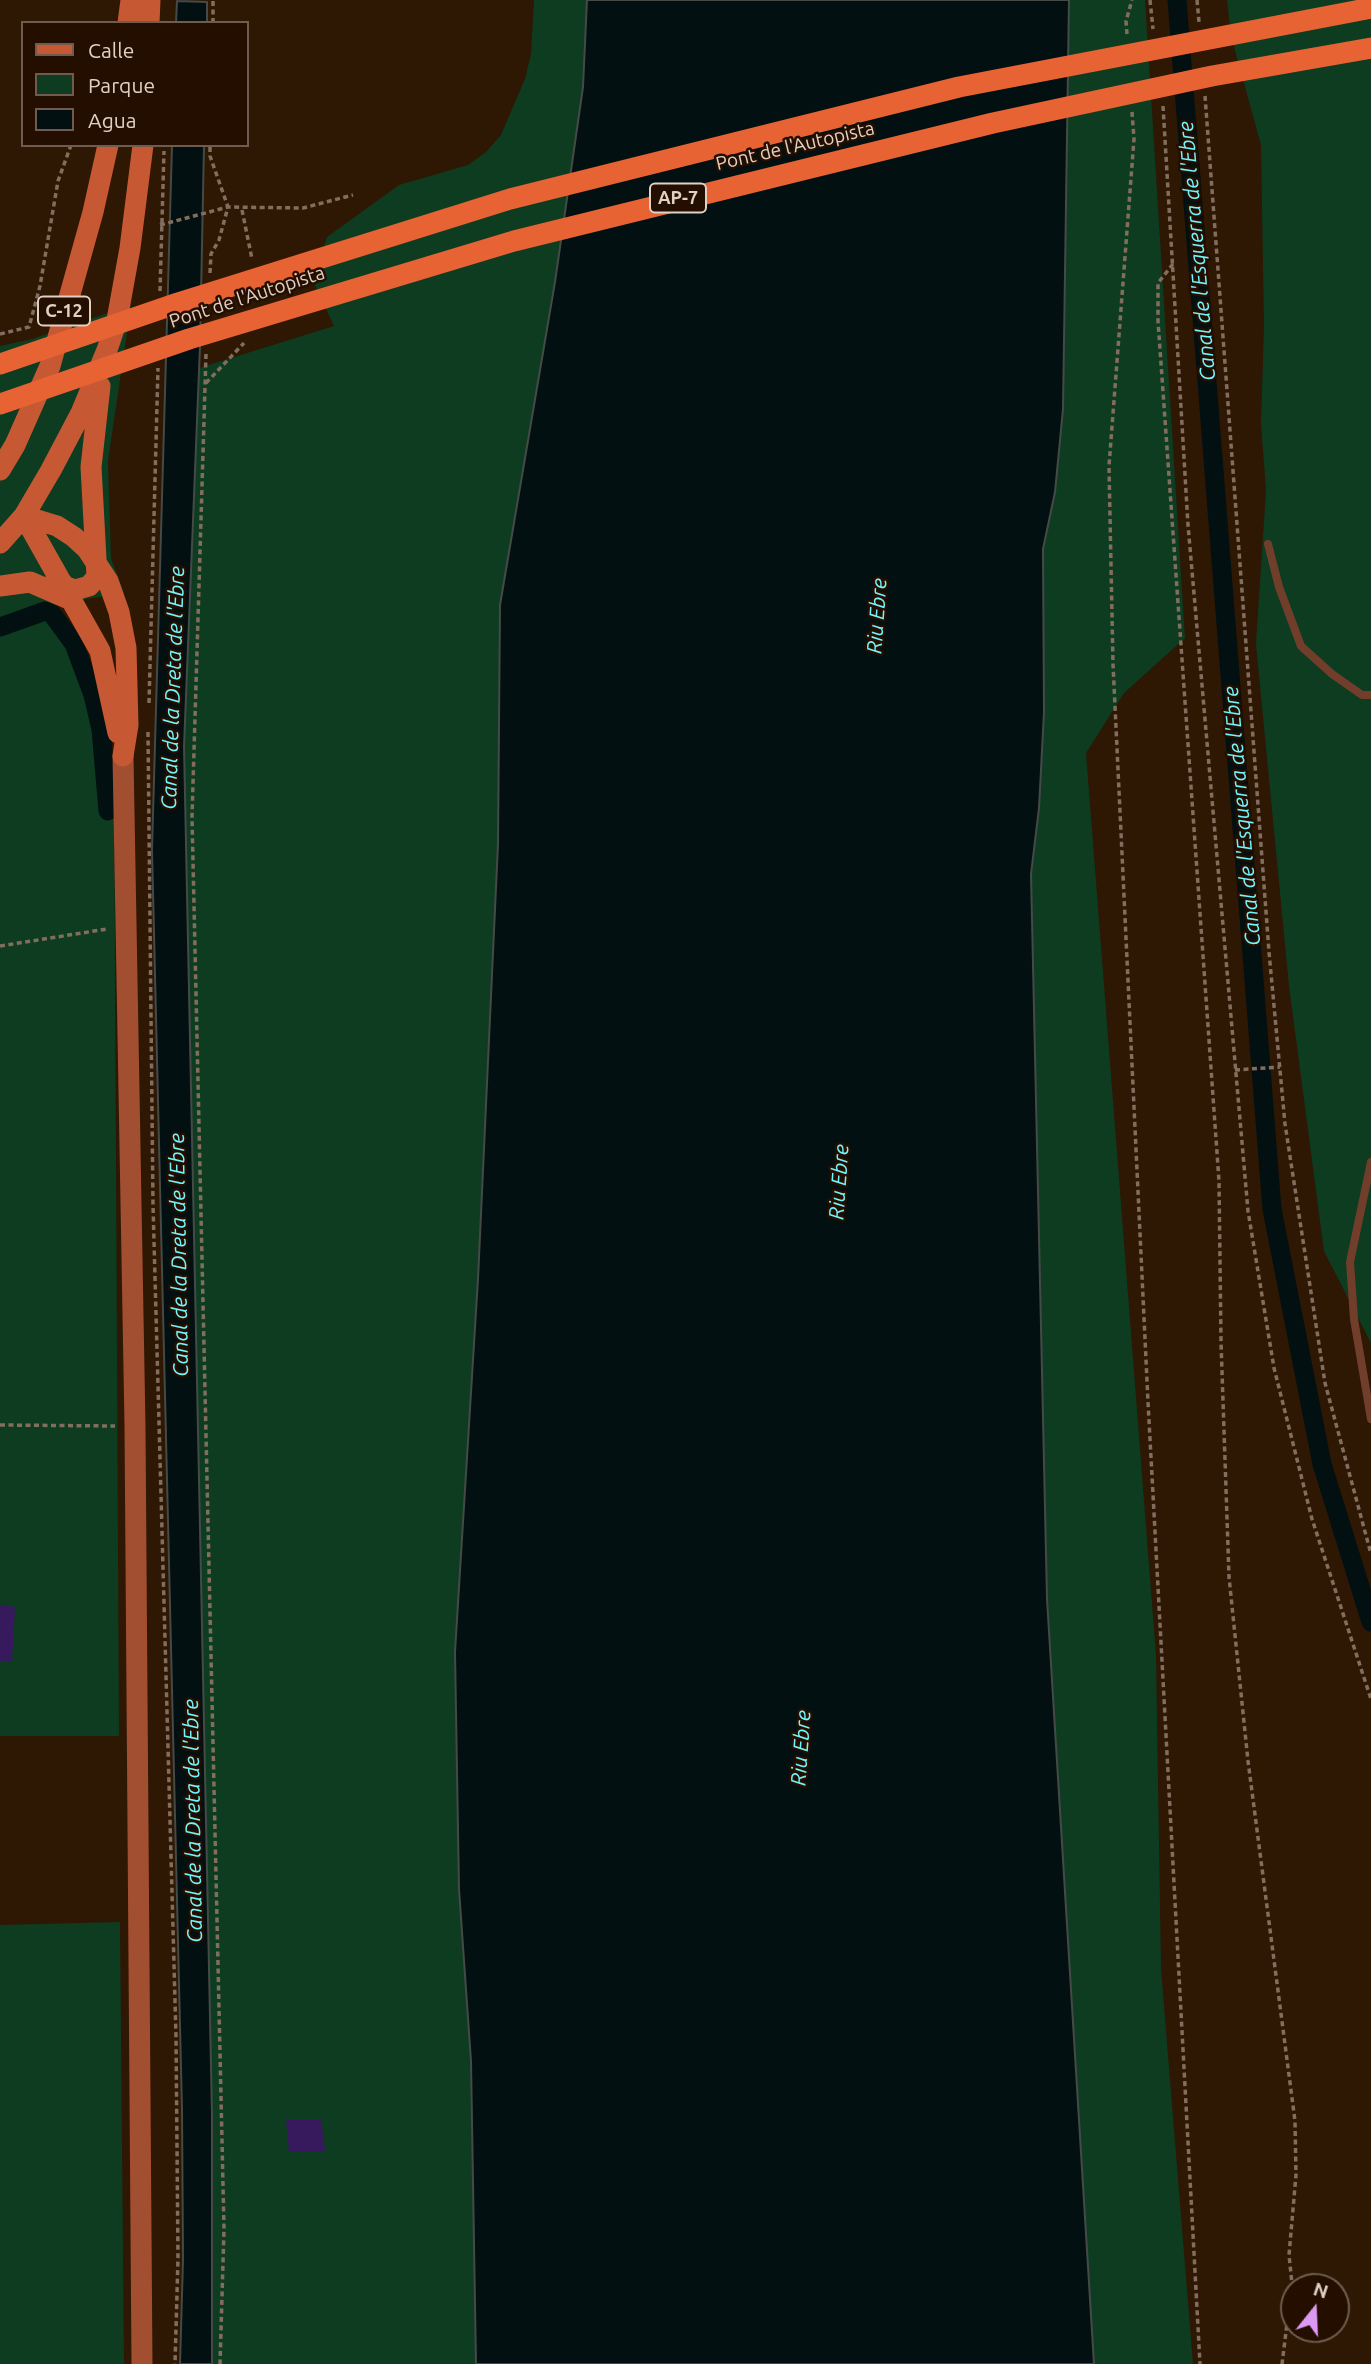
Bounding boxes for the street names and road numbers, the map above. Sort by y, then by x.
street label: Pont de l'Autopista [713,117,877,175]
road number: AP-7 [650,183,706,212]
street label: Pont de l'Autopista [166,261,328,333]
road number: C-12 [38,296,90,326]

